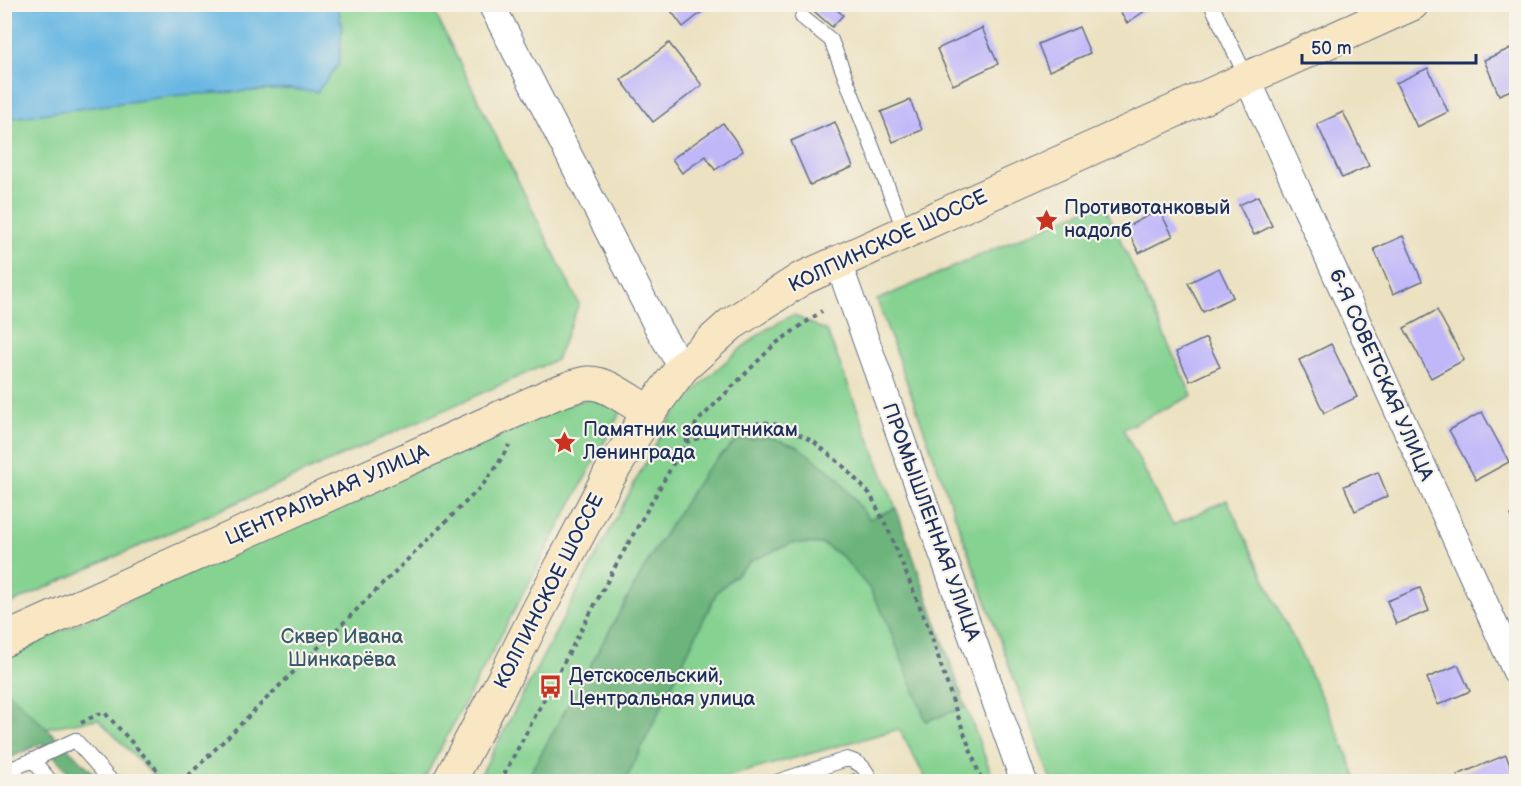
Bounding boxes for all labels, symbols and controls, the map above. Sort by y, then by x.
scale bar [1302,27,1476,65]
text: 50 m [1311,38,1352,59]
street label: КОЛПИНСКОЕ ШОССЕ [785,184,991,298]
place label: Противотанковый надолб [1064,196,1230,243]
place icon: Противотанковый надолб [1033,207,1059,233]
street label: 6-Я СОВЕТСКАЯ УЛИЦА [1323,265,1439,485]
street label: ПРОМЫШЛЕННАЯ УЛИЦА [877,400,986,645]
place label: Памятник защитникам Ленинграда [582,418,798,465]
place icon: Памятник защитникам Ленинграда [552,429,578,455]
street label: ЦЕНТРАЛЬНАЯ УЛИЦА [222,439,433,551]
street label: КОЛПИНСКОЕ ШОССЕ [489,489,609,693]
park label: Сквер Ивана Шинкарёва [281,625,404,672]
place label: Детскосельский, Центральная улица [569,664,756,711]
bus stop icon: Детскосельский, Центральная улица [538,674,564,700]

